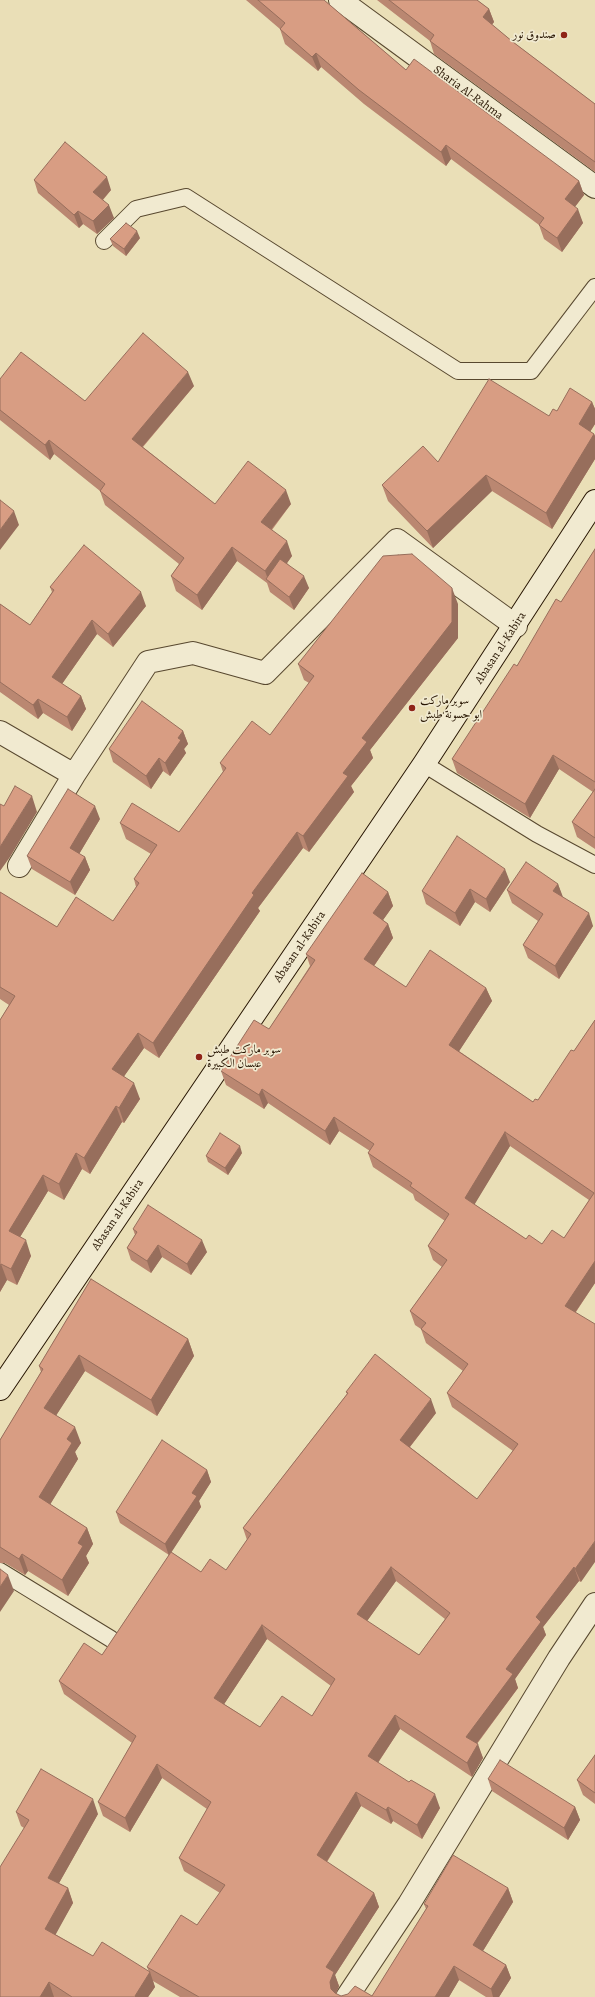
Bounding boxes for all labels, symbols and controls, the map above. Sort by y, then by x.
place label: صندوق نور [512,28,556,42]
marker: صندوق نور [559,30,569,40]
street label: Sharia Al-Rahma [430,63,506,123]
street label: Abasan al-Kabira [472,609,530,687]
place label: سوبر ماركت ابو حسونة طبش [420,694,482,722]
marker: سوبر ماركت ابو حسونة طبش [407,703,417,713]
street label: Abasan al-Kabira [271,909,329,985]
place label: سوبر ماركت طبش عبسان الكبيرة [207,1043,281,1071]
marker: سوبر ماركت طبش عبسان الكبيرة [194,1052,204,1062]
street label: Abasan al-Kabira [89,1177,147,1253]

